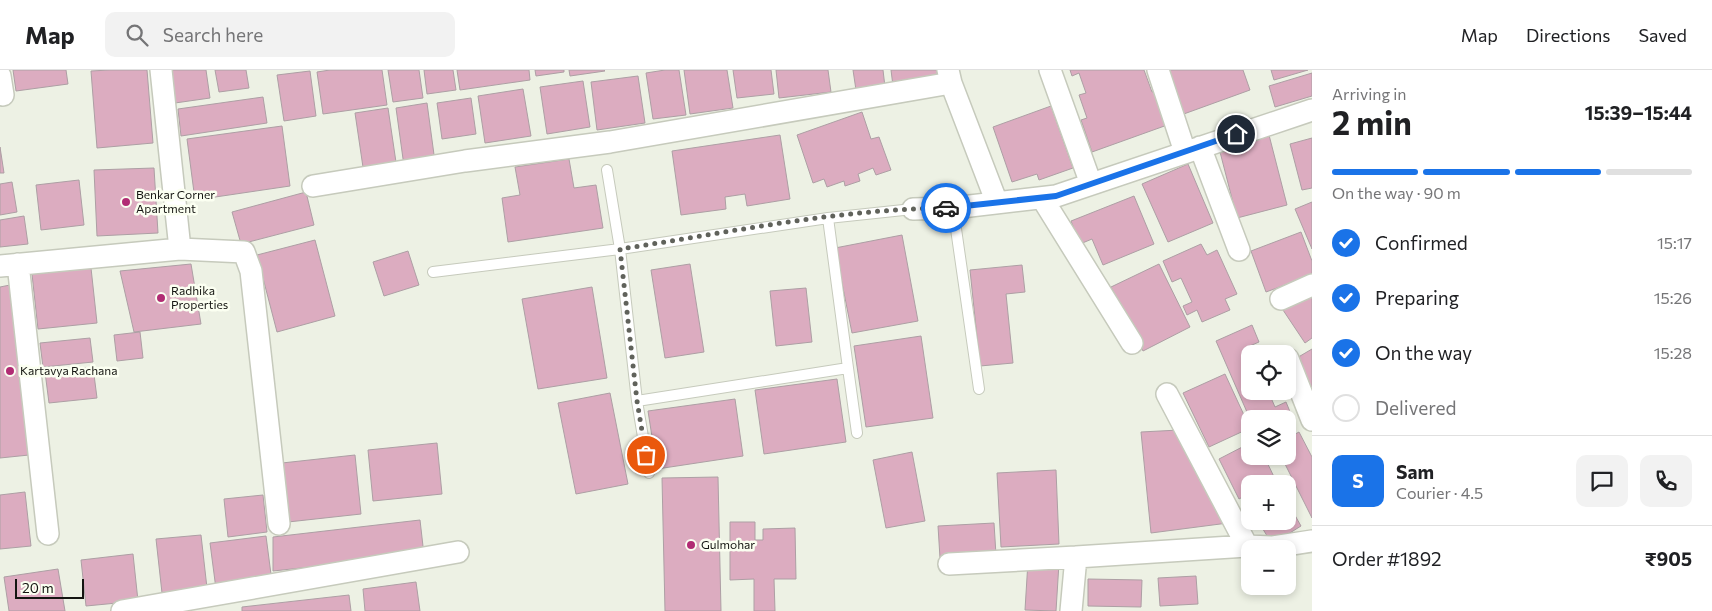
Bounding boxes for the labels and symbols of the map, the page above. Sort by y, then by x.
pin [1215,113,1257,155]
courier [921,183,971,233]
place label: Benkar Corner Apartment [136,187,215,215]
marker: Benkar Corner Apartment [120,196,132,208]
place label: Radhika Properties [171,283,228,311]
marker: Radhika Properties [155,292,167,304]
place label: Kartavya Rachana [20,363,118,377]
marker: Kartavya Rachana [4,365,16,377]
pin [625,434,667,476]
place label: Gulmohar [701,537,755,551]
marker: Gulmohar [685,539,697,551]
scale bar [15,576,84,599]

